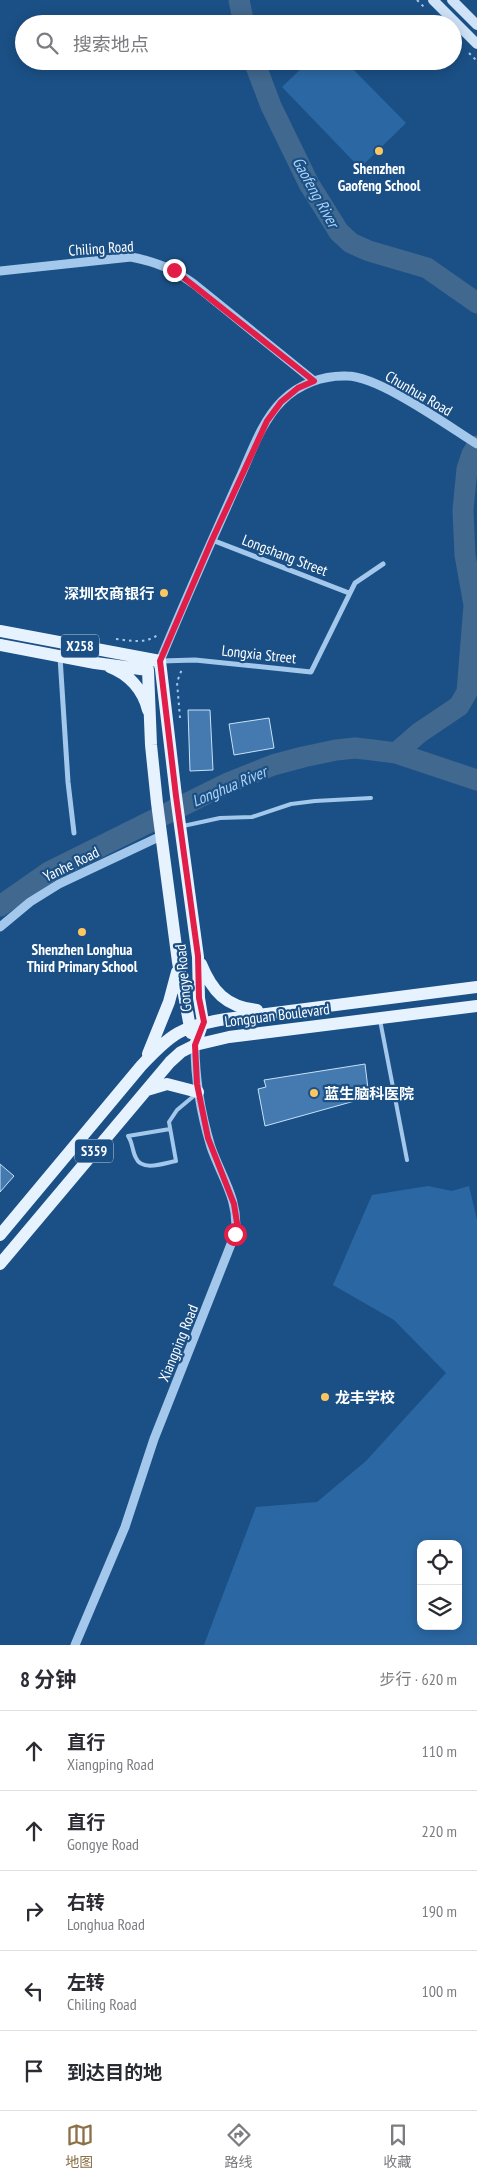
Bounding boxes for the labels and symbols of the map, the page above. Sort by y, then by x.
marker: Shenzhen Gaofeng School [373,145,385,157]
water label: Gaofeng River [289,153,345,233]
place label: Shenzhen Gaofeng School [338,159,421,195]
street label: Chiling Road [68,236,134,260]
route end [163,259,186,282]
street label: Chunhua Road [382,366,456,420]
street label: Longshang Street [240,530,330,580]
place label: 深圳农商银行 [64,584,154,603]
marker: 深圳农商银行 [158,587,170,599]
road number: X258 [61,634,99,658]
street label: Longxia Street [221,641,297,667]
water label: Longhua River [189,760,272,811]
street label: Yanhe Road [40,842,102,886]
marker: Shenzhen Longhua Third Primary School [76,926,88,938]
place label: Shenzhen Longhua Third Primary School [27,940,138,976]
street label: Gongye Road [171,944,195,1012]
street label: Longguan Boulevard [223,999,331,1031]
place label: 蓝生脑科医院 [324,1084,414,1103]
marker: 蓝生脑科医院 [308,1087,320,1099]
road number: S359 [75,1140,113,1162]
route start [224,1223,247,1246]
street label: Xiangping Road [154,1302,202,1384]
place label: 龙丰学校 [335,1388,395,1407]
marker: 龙丰学校 [319,1391,331,1403]

